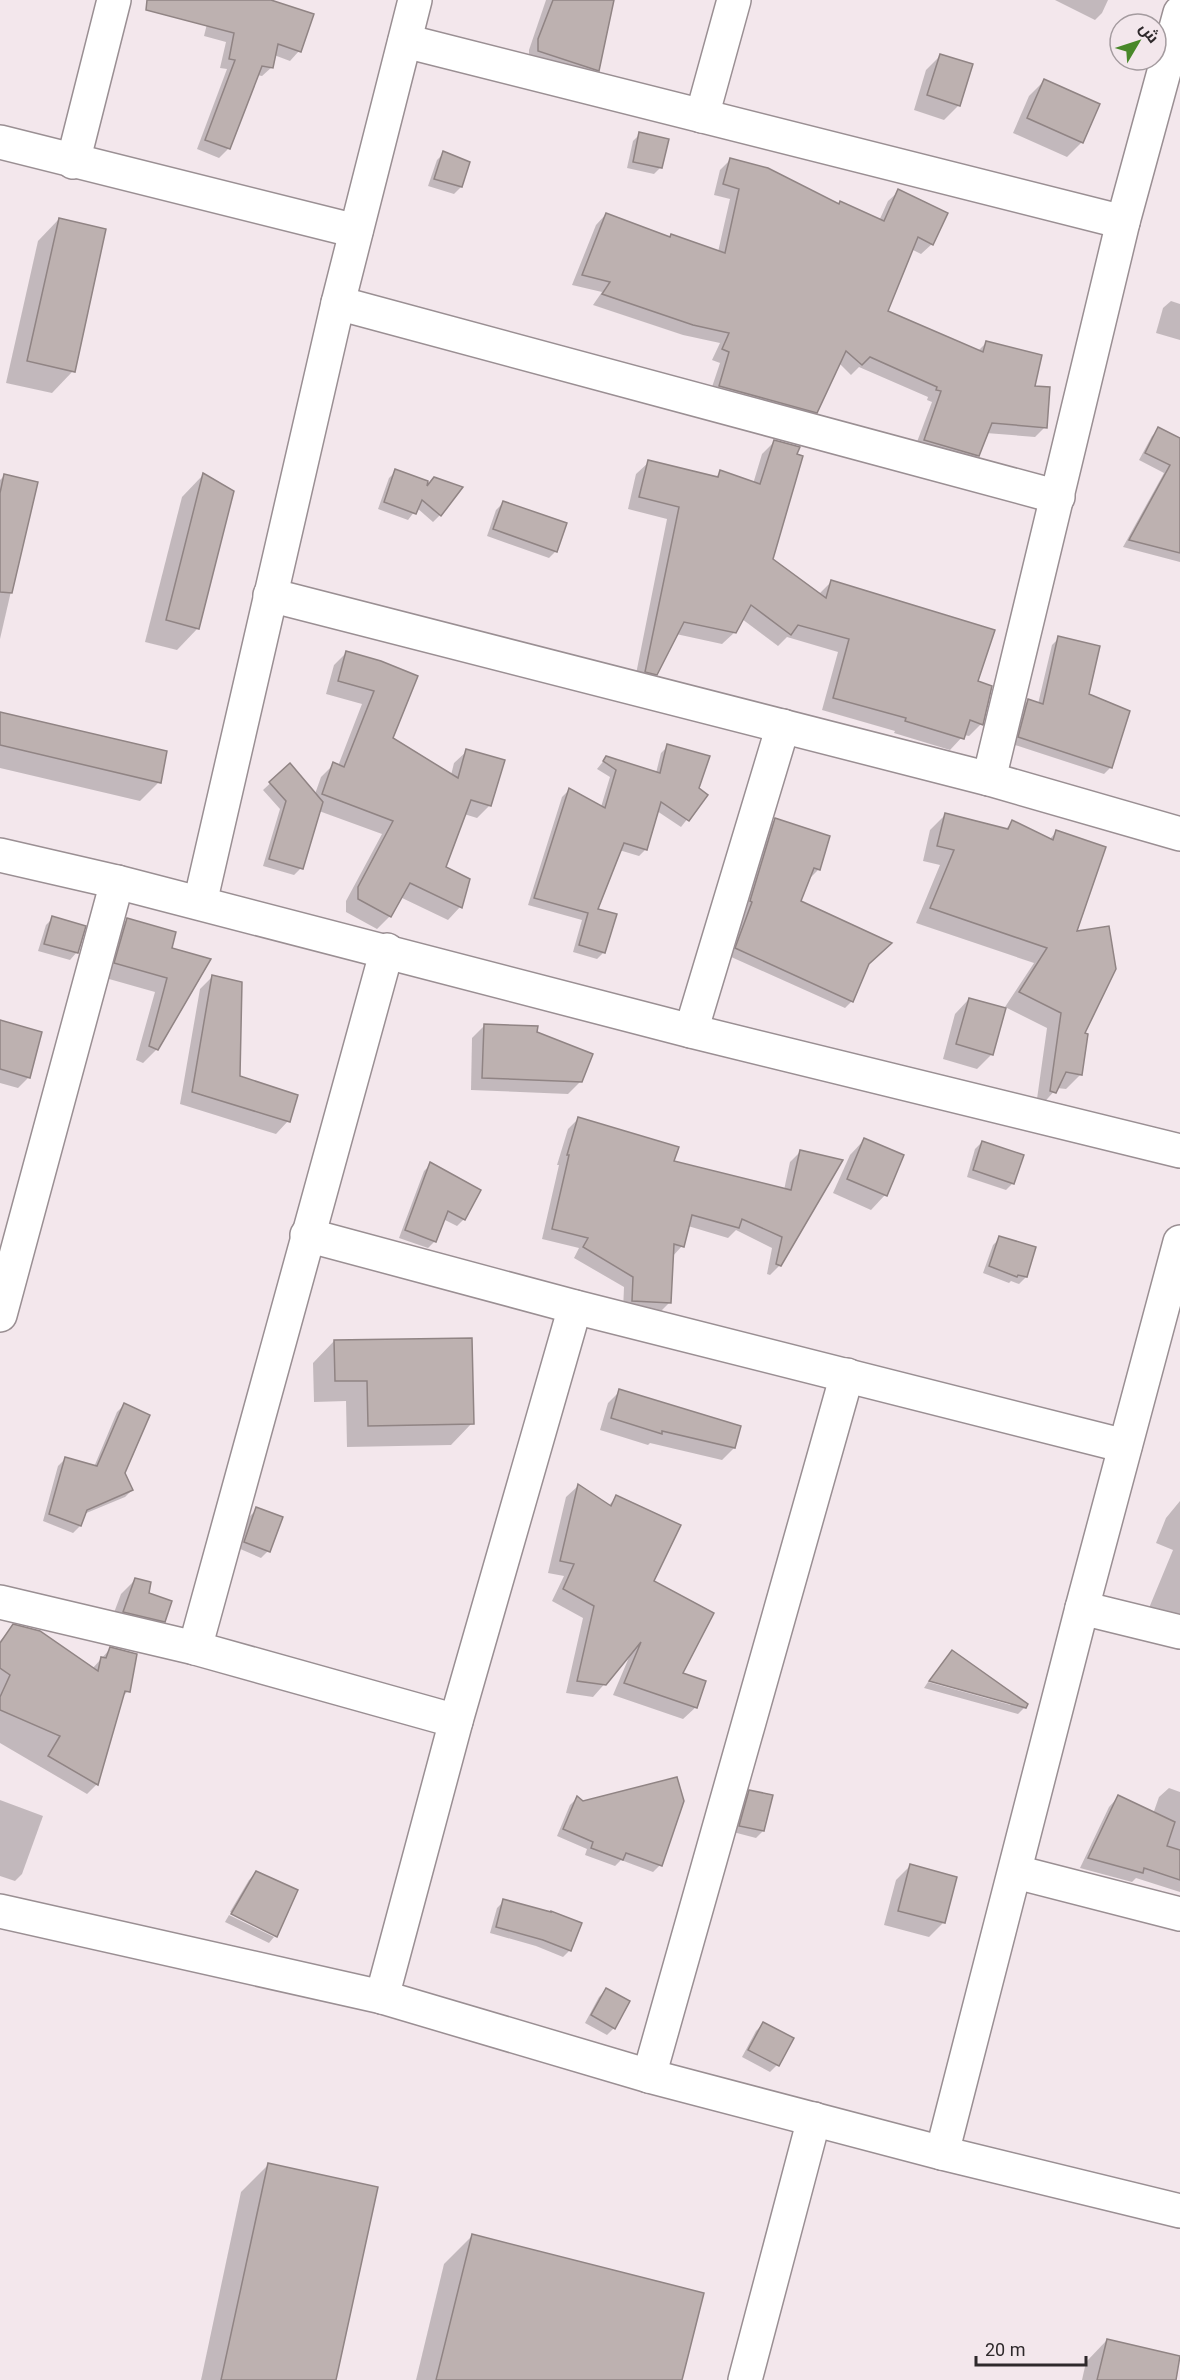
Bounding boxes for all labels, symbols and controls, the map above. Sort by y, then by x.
north arrow [1108,12,1168,72]
text: ش [1135,19,1163,47]
scale bar [976,2329,1086,2367]
text: 20 m [985,2339,1025,2360]

